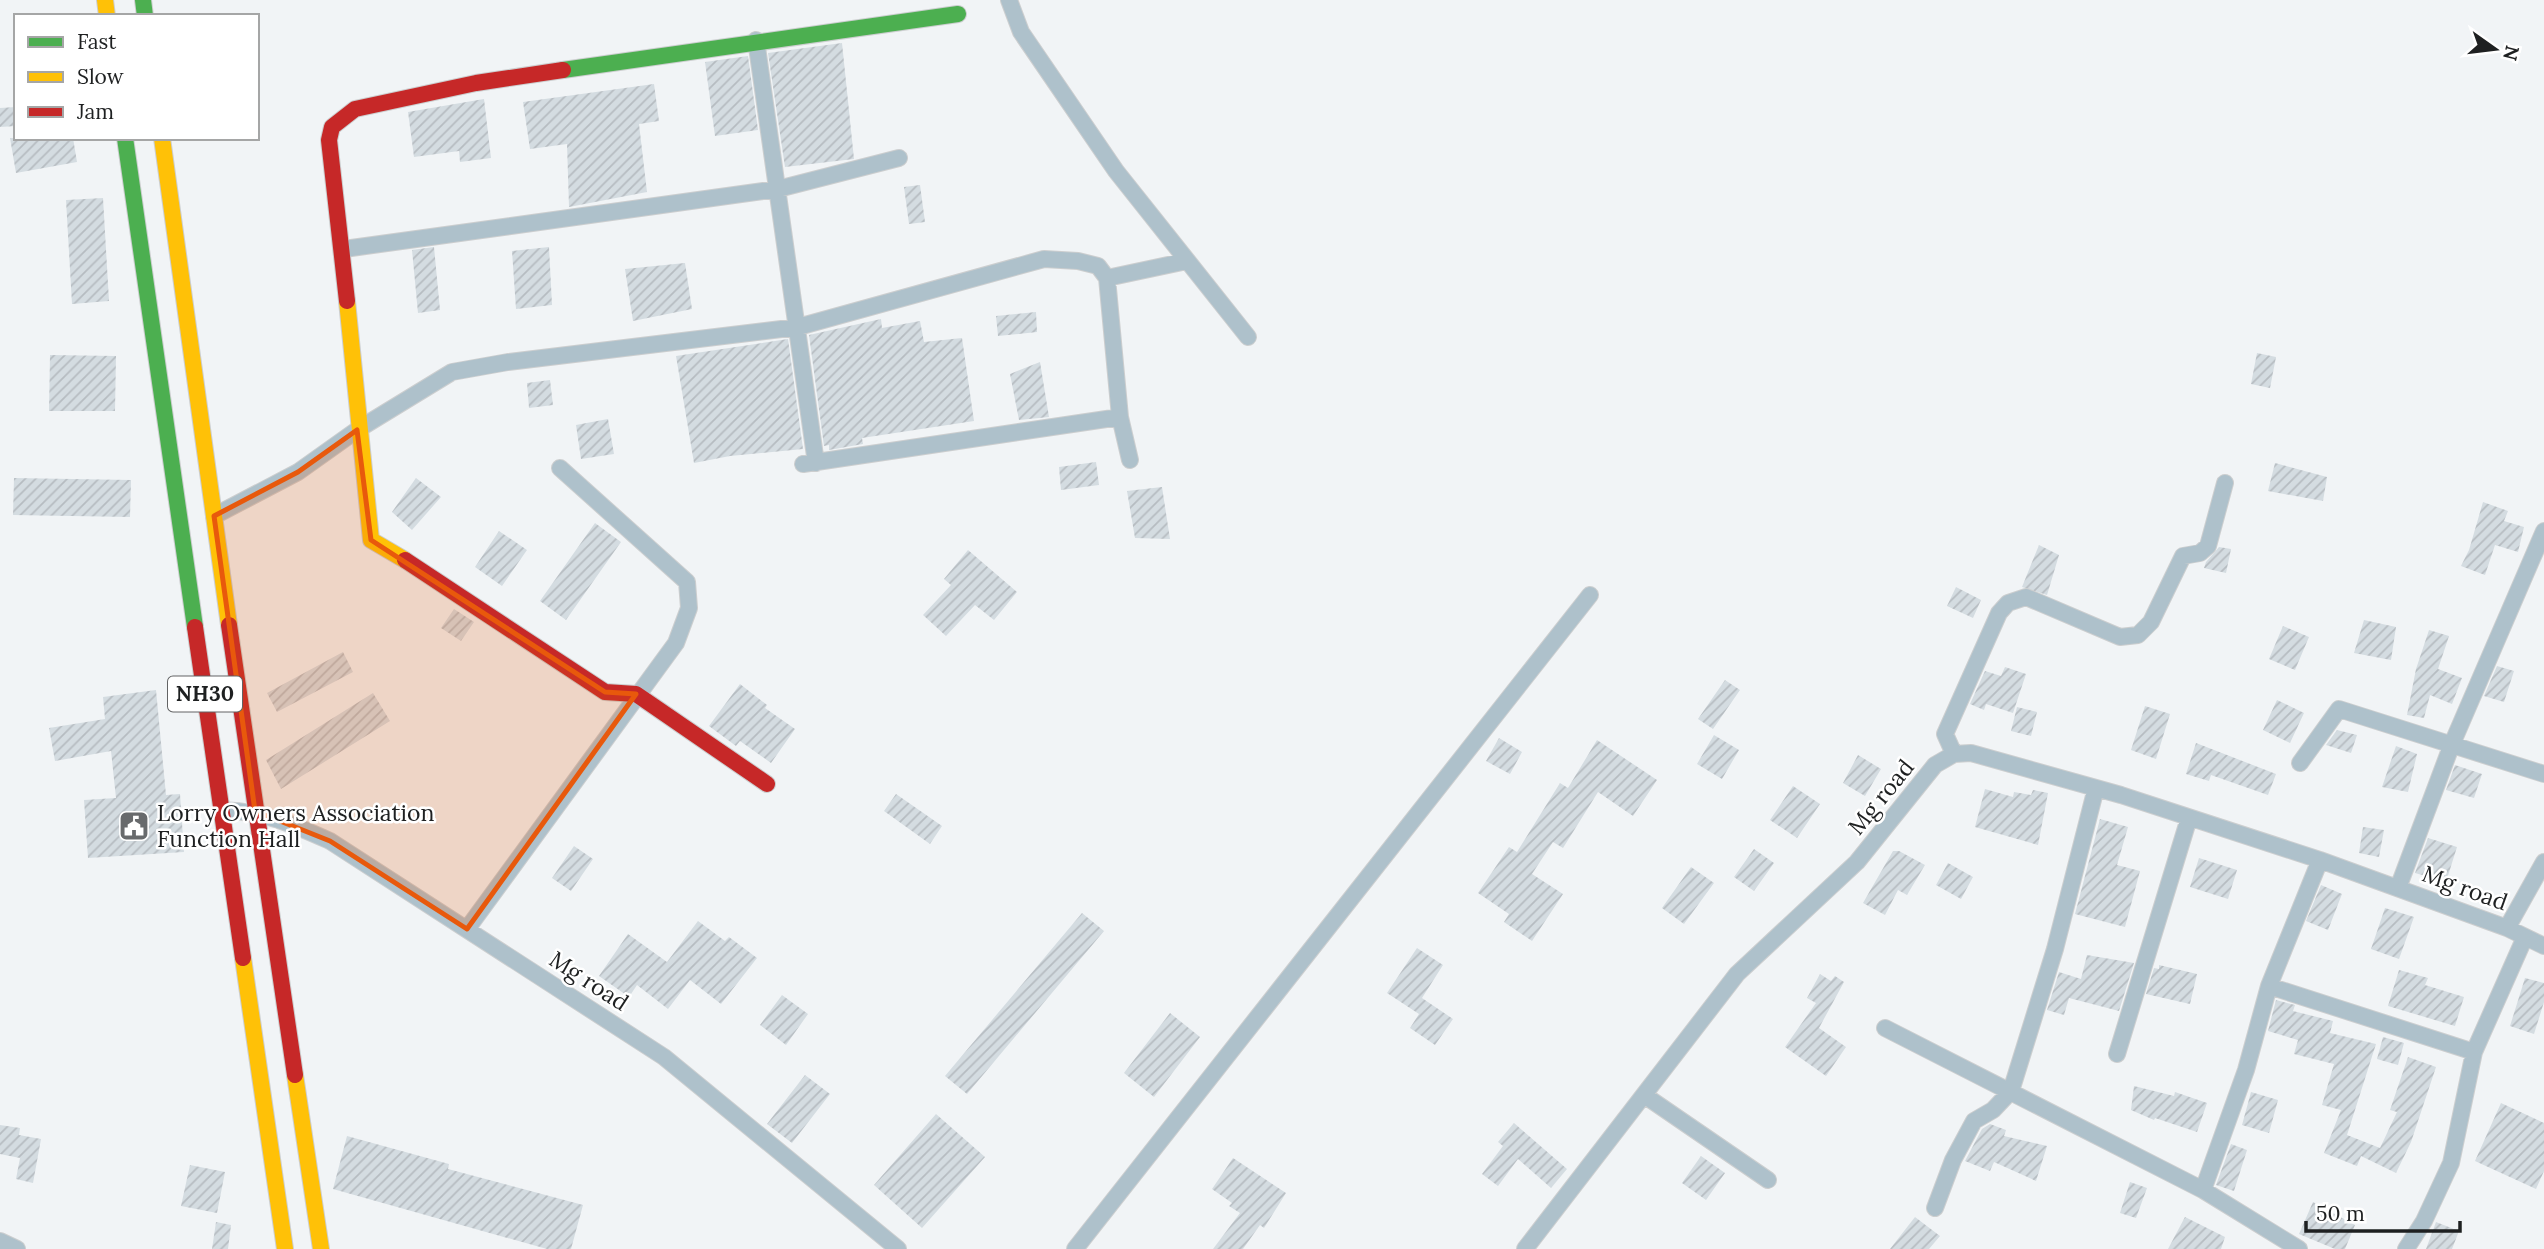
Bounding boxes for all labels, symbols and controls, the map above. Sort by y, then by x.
legend [14,14,259,140]
north arrow [2460,14,2530,84]
text: Fast [77,28,117,55]
text: N [2498,43,2525,63]
text: Slow [77,63,124,90]
text: Jam [76,98,114,125]
road number: NH30 [168,676,242,712]
street label: Mg road [1841,753,1920,840]
place label: Lorry Owners Association Function Hall [157,798,434,853]
public building icon: Lorry Owners Association Function Hall [117,809,151,843]
street label: Mg road [2419,859,2512,916]
street label: Mg road [544,944,635,1017]
scale bar [2306,1190,2460,1234]
text: 50 m [2316,1200,2365,1227]

